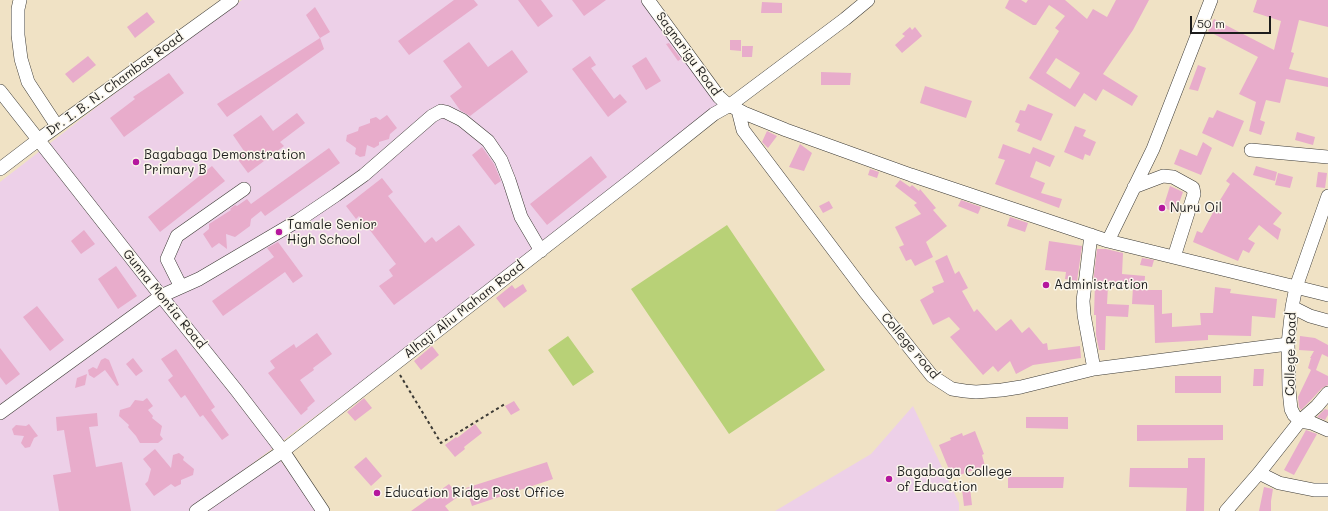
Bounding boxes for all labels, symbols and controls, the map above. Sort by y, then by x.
scale bar [1192,8,1273,34]
street label: Sagnarigu Road [652,9,724,99]
text: 50 m [1197,15,1225,31]
street label: Dr. I. B. N. Chambas Road [44,29,186,139]
place label: Bagabaga Demonstration Primary B [144,147,306,178]
marker: Bagabaga Demonstration Primary B [131,157,141,167]
place label: Nuru Oil [1170,200,1222,216]
marker: Nuru Oil [1157,203,1167,213]
place label: Tamale Senior High School [287,217,377,248]
marker: Tamale Senior High School [274,227,284,237]
street label: Gunna Montia Road [119,246,209,352]
street label: Alhaji Aliu Maham Road [401,258,527,362]
place label: Administration [1054,277,1148,293]
marker: Administration [1041,280,1051,290]
street label: College road [878,310,942,382]
street label: College Road [1282,312,1300,396]
place label: Bagabaga College of Education [897,464,1012,495]
marker: Bagabaga College of Education [884,474,894,484]
place label: Education Ridge Post Office [385,485,565,501]
marker: Education Ridge Post Office [372,488,382,498]

